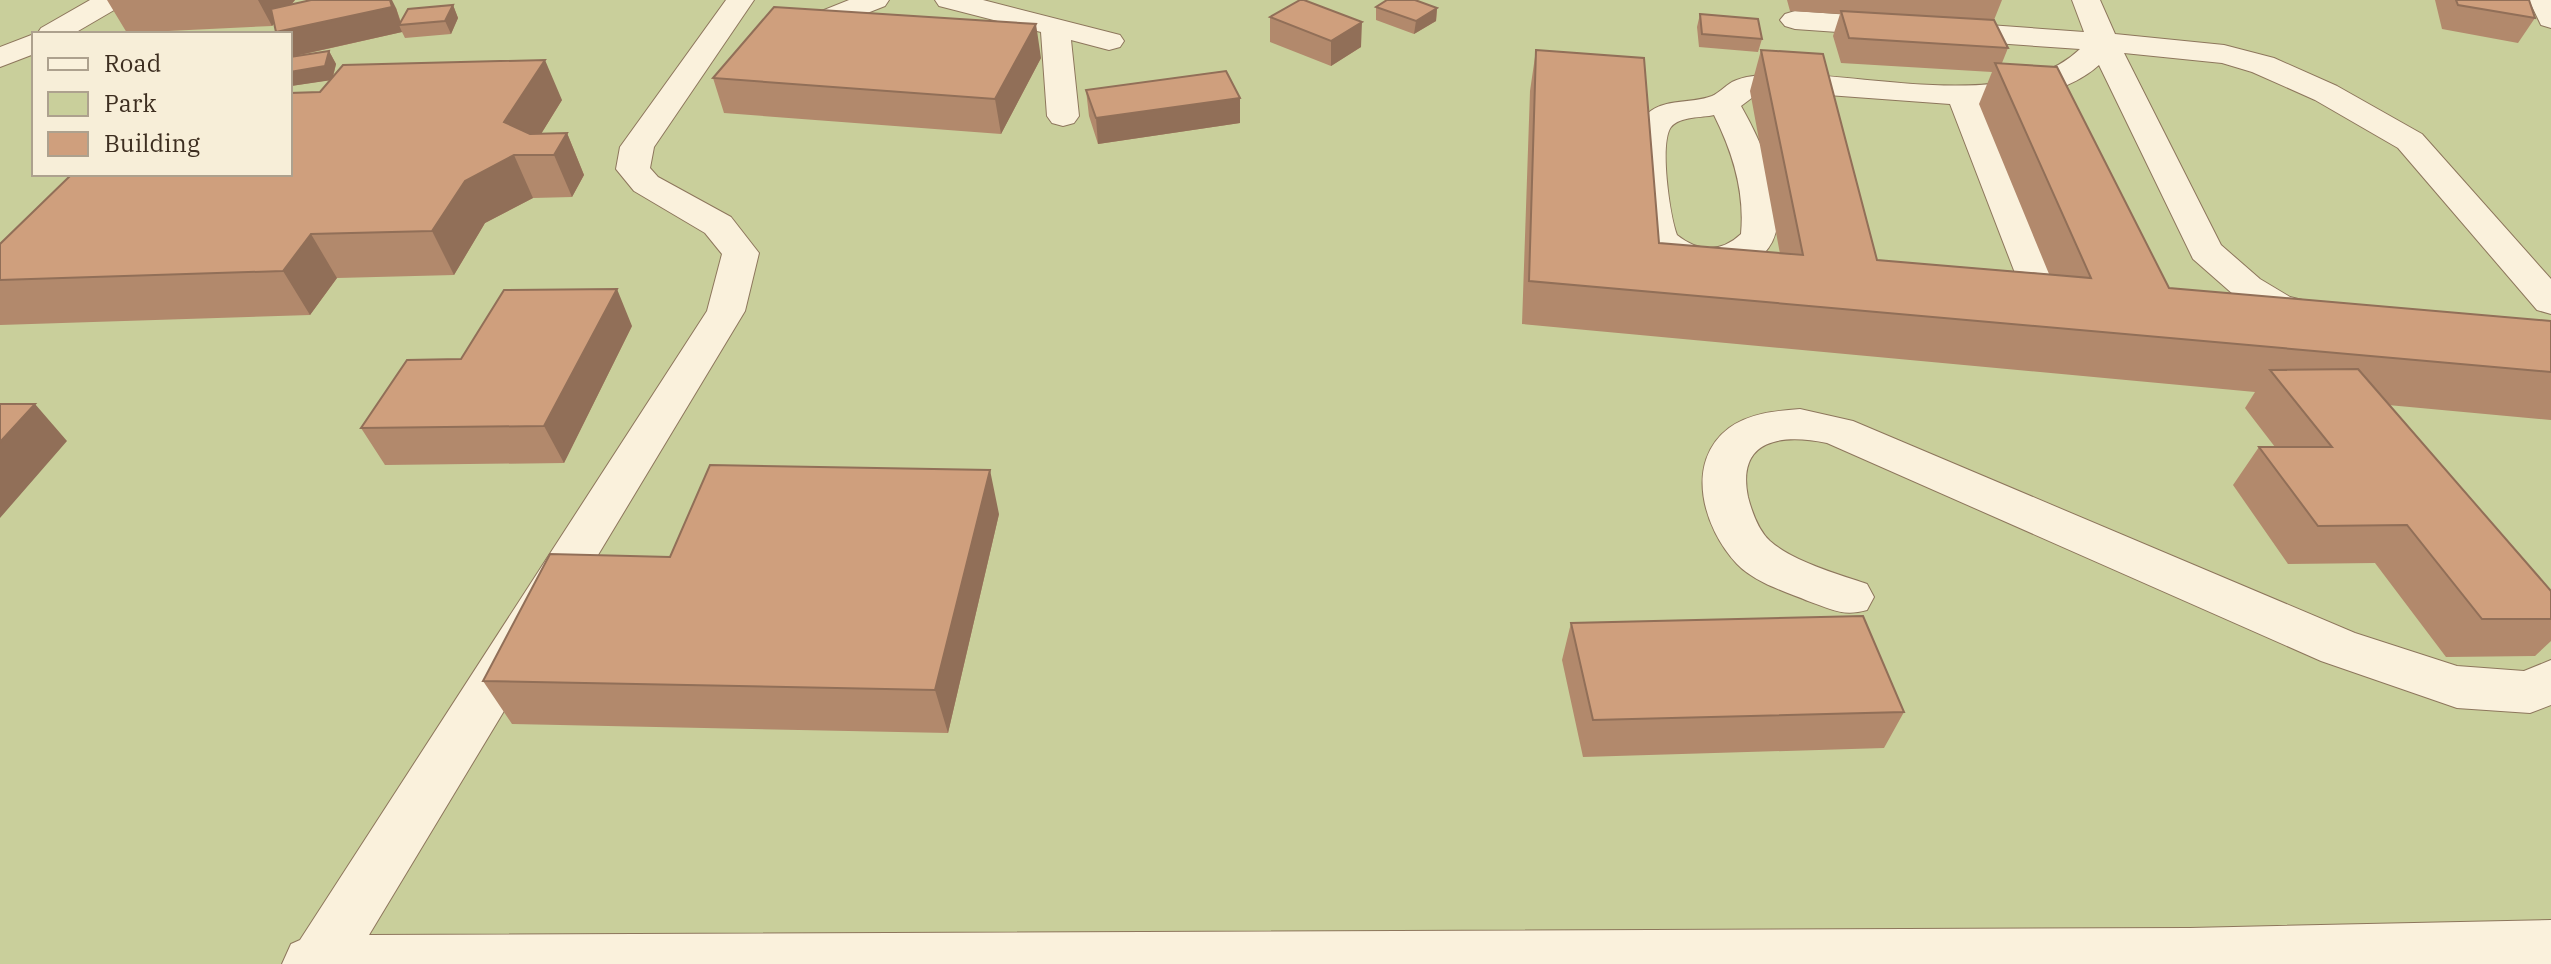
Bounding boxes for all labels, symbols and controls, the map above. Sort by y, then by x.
legend [32,32,292,176]
text: Road [104,47,161,79]
text: Park [104,87,156,119]
text: Building [104,127,200,159]

